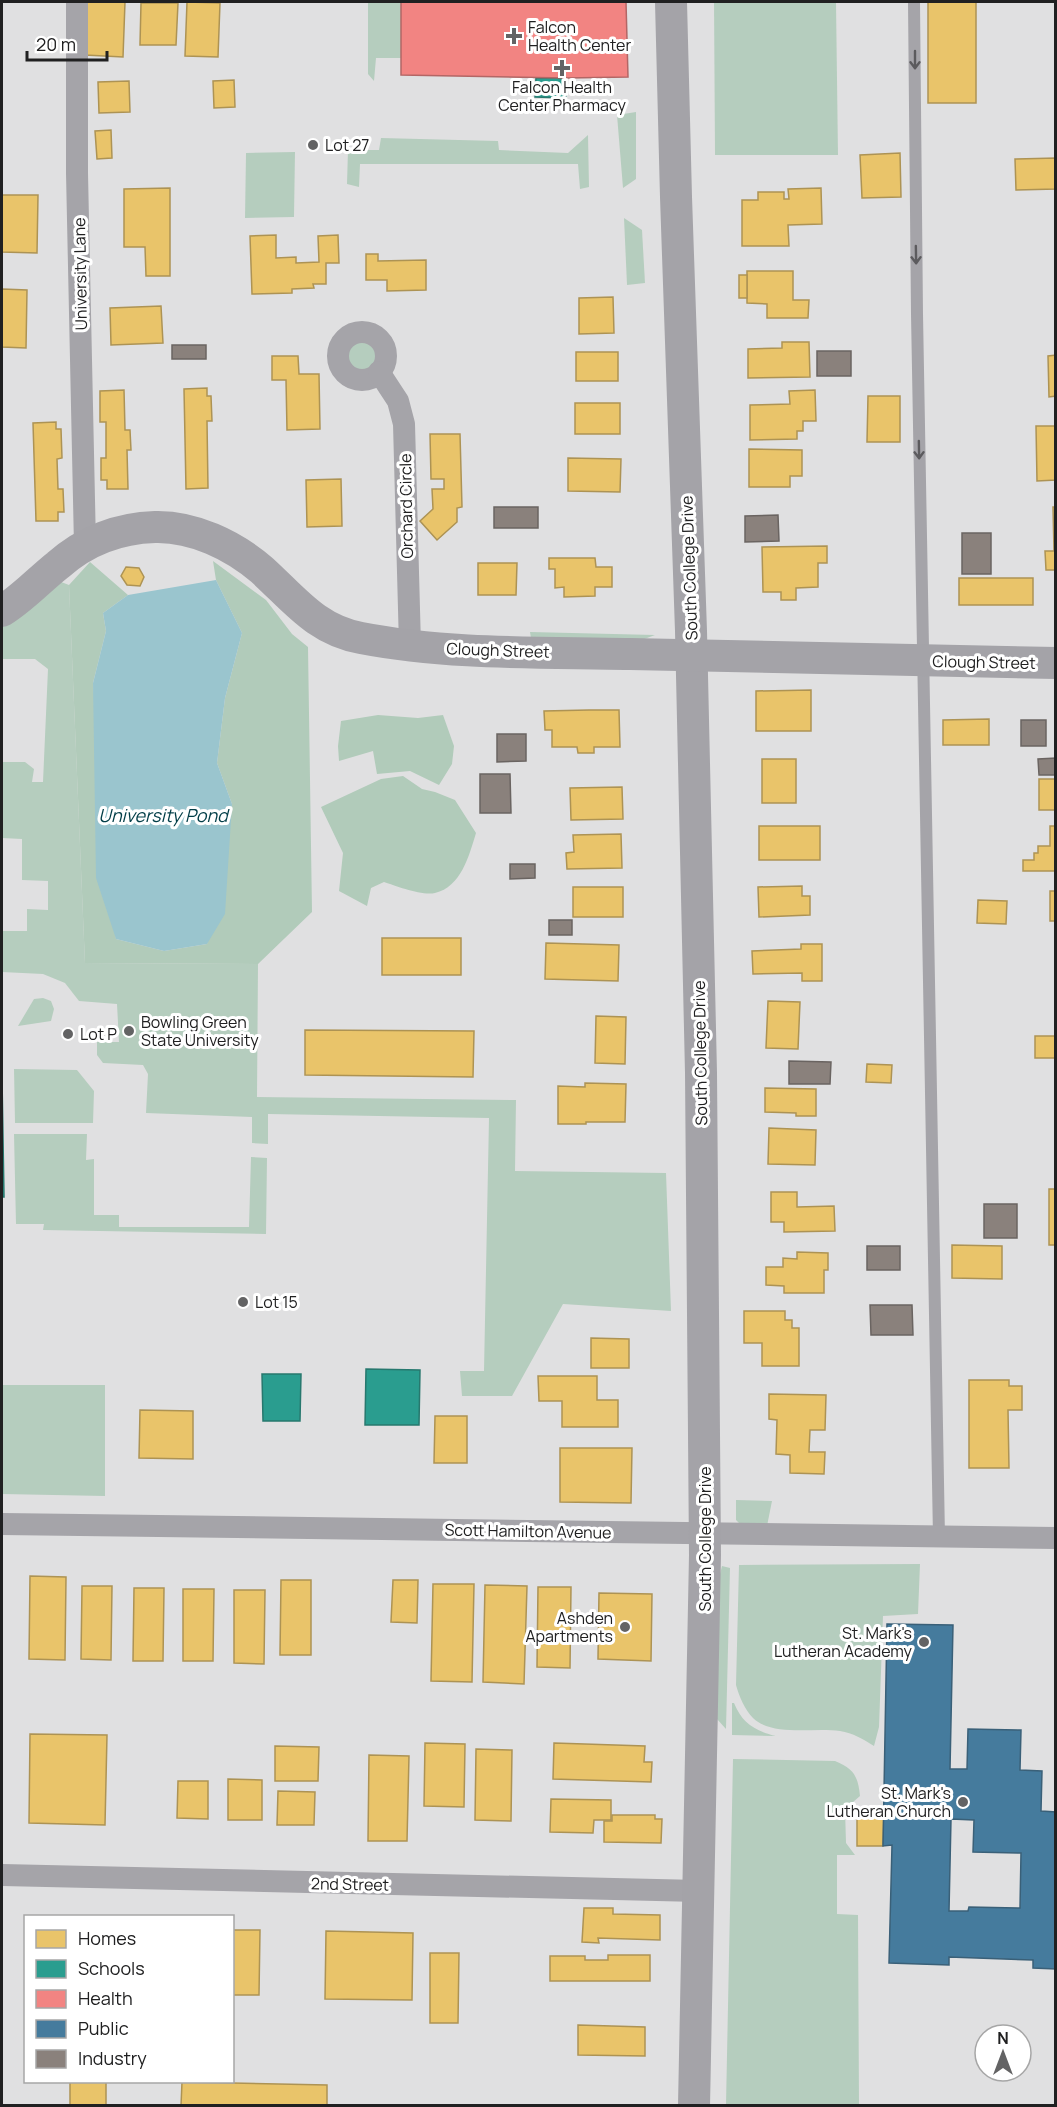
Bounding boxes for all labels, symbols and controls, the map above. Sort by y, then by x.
place label: Falcon Health Center [528,16,631,56]
scale bar [27,24,106,62]
marker: Falcon Health Center [505,27,523,45]
text: 20 m [36,32,76,56]
one-way arrow [909,49,921,69]
marker: Falcon Health Center Pharmacy [555,61,569,75]
place label: Falcon Health Center Pharmacy [498,76,626,116]
place label: Lot 27 [325,134,369,156]
marker: Lot 27 [306,138,320,152]
street label: University Lane [68,217,92,331]
one-way arrow [910,244,922,264]
one-way arrow [914,439,925,459]
street label: Orchard Circle [394,453,418,559]
street label: South College Drive [675,495,703,641]
street label: Clough Street [446,637,550,663]
street label: Clough Street [932,650,1036,674]
water label: University Pond [98,803,230,827]
street label: South College Drive [688,980,712,1126]
place label: Bowling Green State University [141,1011,259,1051]
place label: Lot P [80,1023,117,1045]
marker: Bowling Green State University [122,1024,136,1038]
marker: Lot P [61,1027,75,1041]
place label: Lot 15 [255,1291,298,1313]
marker: Lot 15 [236,1295,250,1309]
street label: South College Drive [694,1466,716,1612]
street label: Scott Hamilton Avenue [444,1519,612,1543]
place label: Ashden Apartments [525,1607,613,1647]
marker: Ashden Apartments [618,1620,632,1634]
place label: St. Mark's Lutheran Academy [774,1622,913,1662]
marker: St. Mark's Lutheran Academy [917,1635,931,1649]
place label: St. Mark's Lutheran Church [827,1782,951,1822]
marker: St. Mark's Lutheran Church [956,1795,970,1809]
street label: 2nd Street [311,1872,389,1896]
legend [24,1915,234,2083]
text: Homes [78,1926,136,1950]
text: Schools [78,1956,145,1980]
text: Health [78,1986,133,2010]
text: Public [78,2016,129,2040]
north arrow [973,2023,1033,2083]
text: N [997,2027,1009,2049]
text: Industry [78,2046,147,2070]

